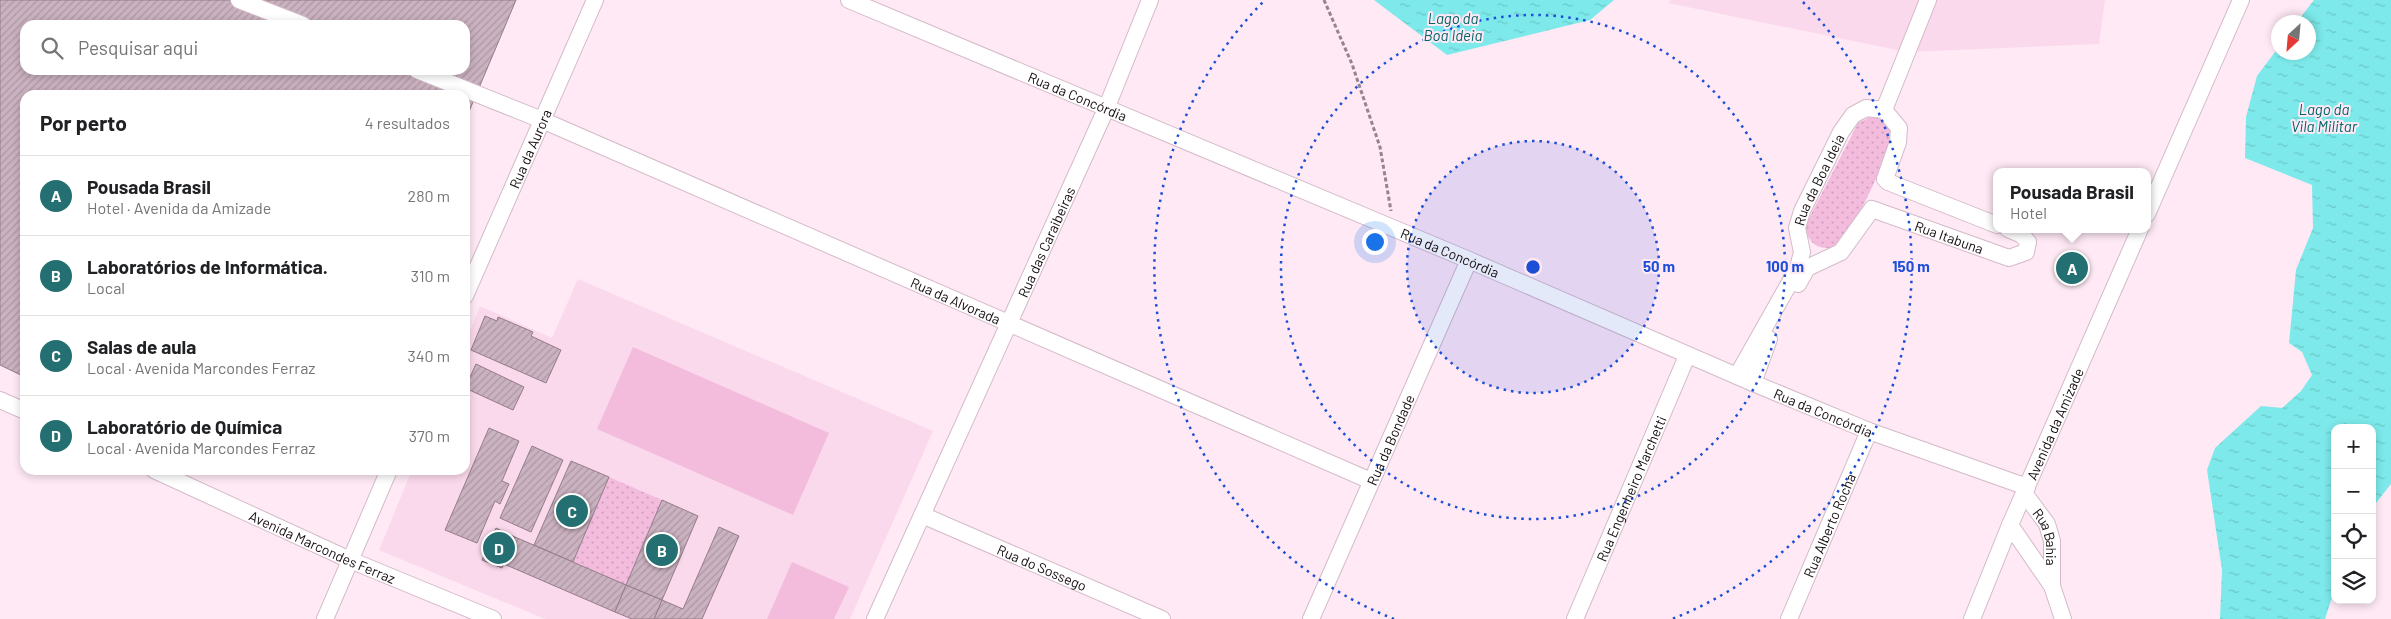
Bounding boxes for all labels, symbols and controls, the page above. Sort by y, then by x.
water label: Lago da Boa Ideia [1423,9,1483,44]
north arrow [2271,15,2316,60]
search box [20,20,470,75]
icon: search [38,34,66,62]
text: Pesquisar aqui [78,36,198,59]
street label: Rua da Concórdia [1026,68,1130,124]
water label: Lago da Vila Militar [2291,100,2358,135]
street label: Rua da Aurora [505,106,555,191]
text: Por perto [40,110,127,135]
text: 4 resultados [365,113,450,132]
street label: Rua da Boa Ideia [1790,131,1847,227]
popup [1993,168,2151,233]
text: Pousada Brasil [87,175,211,198]
text: Pousada Brasil [2010,180,2134,203]
street label: Rua das Caraibeiras [1013,184,1078,300]
text: A [51,186,61,205]
text: 280 m [408,186,450,205]
text: Hotel · Avenida da Amizade [87,198,271,217]
text: Hotel [2010,203,2047,222]
street label: Rua Itabuna [1913,217,1986,257]
street label: Rua da Concórdia [1398,224,1502,281]
your location [1362,229,1388,255]
pin: A [2056,249,2088,287]
text: Laboratórios de Informática. [87,255,328,278]
text: 50 m [1643,257,1675,275]
text: 100 m [1766,257,1804,275]
text: 150 m [1892,257,1930,275]
centre of rings [1524,258,1542,276]
text: B [51,266,61,285]
text: 310 m [411,266,450,285]
street label: Rua da Alvorada [908,273,1003,327]
text: Local [87,278,125,297]
text: Salas de aula [87,335,196,358]
text: C [51,346,61,365]
text: 340 m [407,346,450,365]
text: Local · Avenida Marcondes Ferraz [87,358,315,377]
street label: Avenida da Amizade [2022,365,2086,482]
street label: Rua da Concórdia [1771,384,1875,440]
street label: Rua da Bondade [1363,392,1417,488]
street label: Rua Engenheiro Marchetti [1592,413,1669,564]
text: Laboratório de Química [87,415,282,438]
map controls [2331,424,2376,604]
button: + [2331,424,2376,469]
text: D [51,426,61,445]
text: 370 m [409,426,450,445]
text: Local · Avenida Marcondes Ferraz [87,438,315,457]
button: − [2331,469,2376,514]
street label: Rua Alberto Rocha [1799,470,1859,580]
pin: C [556,492,588,530]
street label: Rua Bahia [2030,505,2061,566]
street label: Avenida Marcondes Ferraz [247,506,398,586]
button: locate [2331,514,2376,559]
pin: D [483,529,515,567]
pin: B [646,531,678,569]
street label: Rua do Sossego [995,540,1090,594]
button: layers [2331,559,2376,604]

